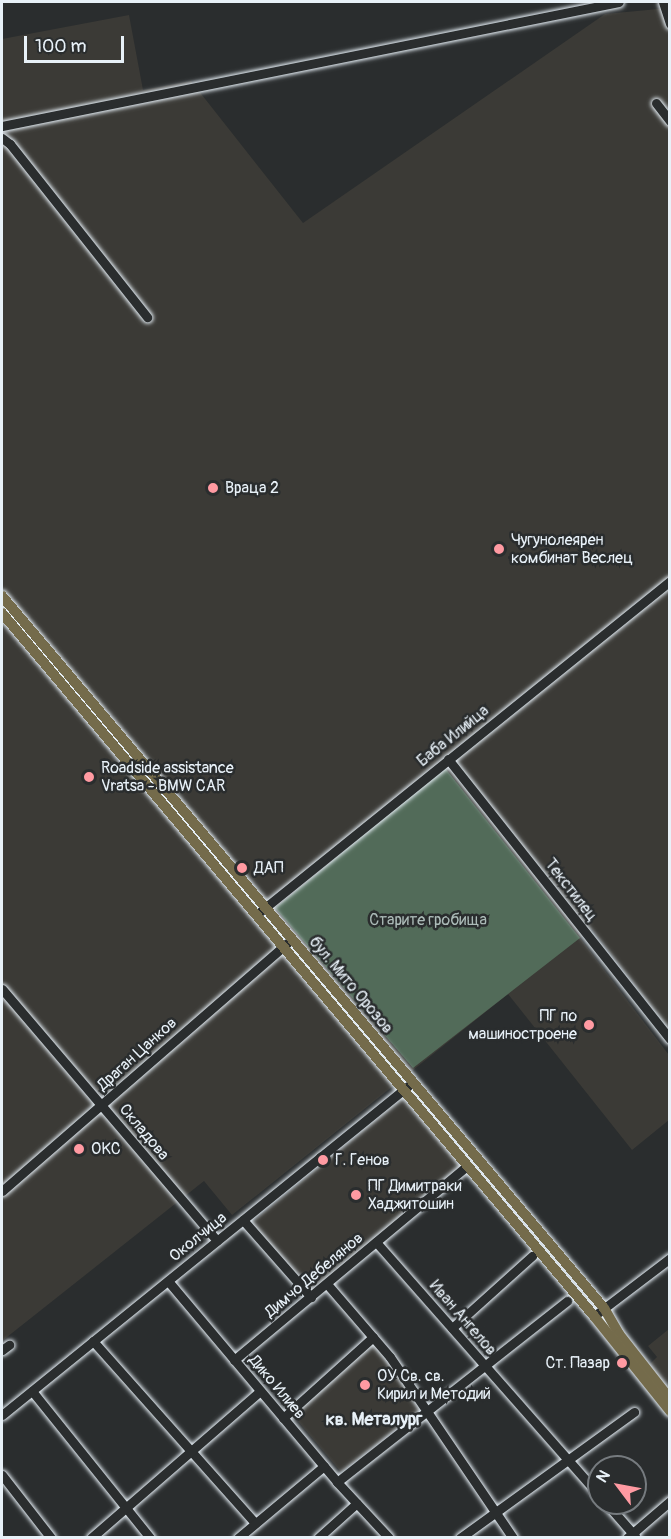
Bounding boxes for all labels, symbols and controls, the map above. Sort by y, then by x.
scale bar [27,24,128,62]
text: 100 m [35,35,87,58]
place label: Враца 2 [225,478,279,498]
marker: Враца 2 [206,481,220,495]
place label: Чугунолеярен комбинат Веслец [511,530,633,568]
marker: Чугунолеярен комбинат Веслец [492,542,506,556]
street label: Баба Илийца [413,701,493,771]
place label: Roadside assistance Vratsa - BMW CAR [101,758,234,796]
marker: Roadside assistance Vratsa - BMW CAR [82,770,96,784]
street label: Текстилец [541,855,601,925]
place label: ДАП [254,858,284,878]
marker: ДАП [235,861,249,875]
park label: Старите гробища [369,910,487,930]
street label: бул. Мито Орозов [305,933,397,1037]
place label: ПГ по машиностроене [468,1006,577,1044]
street label: Драган Цанков [93,1013,181,1095]
marker: ПГ по машиностроене [582,1018,596,1032]
street label: Складова [115,1100,173,1164]
place label: OKC [91,1139,121,1159]
marker: OKC [72,1142,86,1156]
place label: Г. Генов [335,1150,390,1170]
marker: Г. Генов [316,1153,330,1167]
place label: ПГ Димитраки Хаджитошин [368,1176,462,1214]
marker: ПГ Димитраки Хаджитошин [349,1188,363,1202]
street label: Околчица [165,1208,231,1266]
street label: Димчо Дебелянов [261,1228,367,1322]
street label: Иван Ангелов [425,1277,501,1359]
street label: Дико Илиев [245,1351,309,1423]
place label: Ст. Пазар [545,1353,610,1373]
marker: Ст. Пазар [615,1356,629,1370]
place label: ОУ Св. св. Кирил и Методий [377,1366,491,1404]
marker: ОУ Св. св. Кирил и Методий [358,1378,372,1392]
district label: кв. Металург [325,1409,423,1431]
north arrow [587,1455,647,1515]
text: N [592,1467,615,1486]

